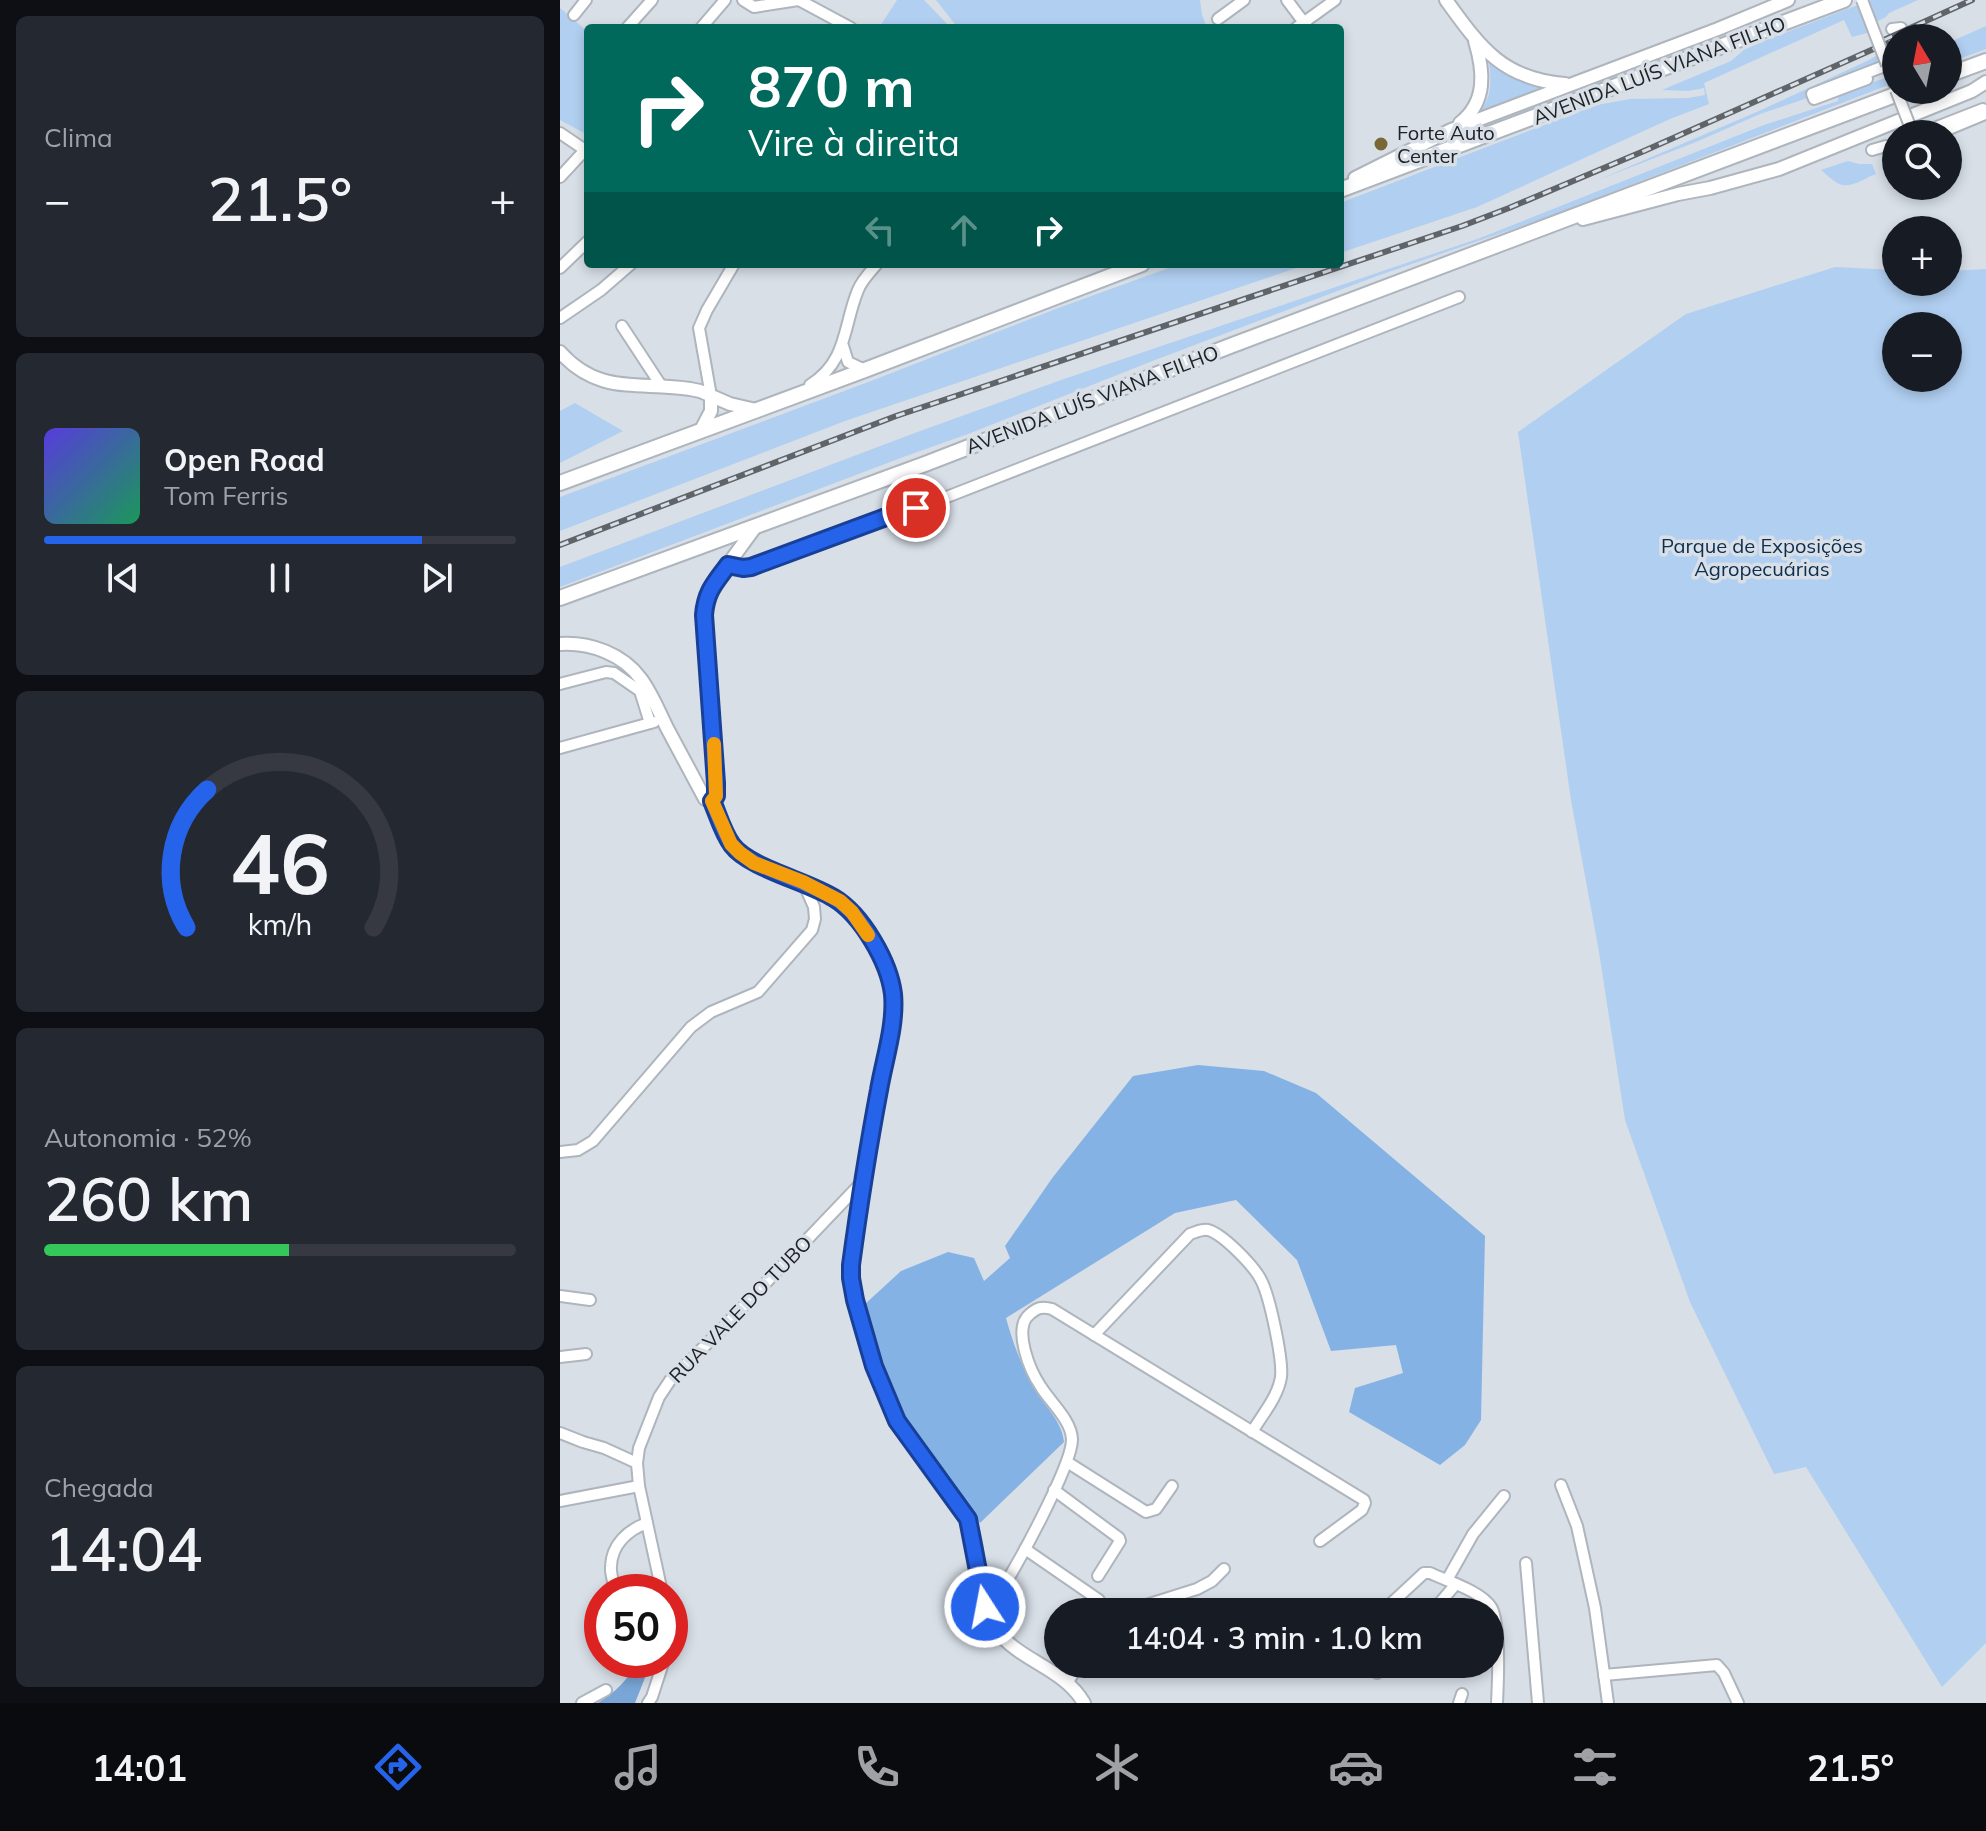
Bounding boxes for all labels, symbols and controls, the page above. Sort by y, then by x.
street label: AVENIDA LUÍS VIANA FILHO [1529,10,1789,130]
north arrow [1882,24,1962,104]
map controls [1882,24,1962,392]
text: 870 m [748,51,915,121]
icon: right [616,56,720,160]
text: Vire à direita [748,120,960,165]
place label: Forte Auto Center [1397,120,1495,168]
button: search [1882,120,1962,200]
text: Clima [44,121,113,154]
marker: Forte Auto Center [1372,135,1390,153]
text: 21.5° [208,161,352,236]
text: − [44,172,70,227]
text: + [490,172,516,227]
icon: left [858,208,902,252]
icon: ahead [942,208,986,252]
icon: right [1026,208,1070,252]
button: + [1882,216,1962,296]
button: − [1882,312,1962,392]
street label: AVENIDA LUÍS VIANA FILHO [962,339,1222,459]
text: Open Road [164,441,325,479]
pin [882,474,950,542]
text: Tom Ferris [164,479,288,512]
icon: arrive [894,486,938,530]
park label: Parque de Exposições Agropecuárias [1661,533,1863,581]
icon: previous [101,556,145,600]
icon: pause [258,556,302,600]
icon: next [415,556,459,600]
text: 46 [230,809,330,914]
text: km/h [248,906,312,942]
text: Autonomia · 52% [44,1121,252,1154]
text: 260 km [44,1161,253,1236]
street label: RUA VALE DO TUBO [663,1230,817,1388]
text: Chegada [44,1471,154,1504]
text: 14:04 [44,1511,202,1586]
position arrow [943,1565,1027,1649]
speed limit sign: 50 [584,1574,688,1678]
text: 14:04 · 3 min · 1.0 km [1125,1619,1423,1657]
icon: directions [370,1739,426,1795]
icon: music [610,1739,666,1795]
icon: phone [849,1739,905,1795]
icon: climate [1089,1739,1145,1795]
icon: car [1328,1739,1384,1795]
icon: filters [1567,1739,1623,1795]
text: 14:01 [92,1745,187,1790]
text: 21.5° [1807,1745,1894,1790]

